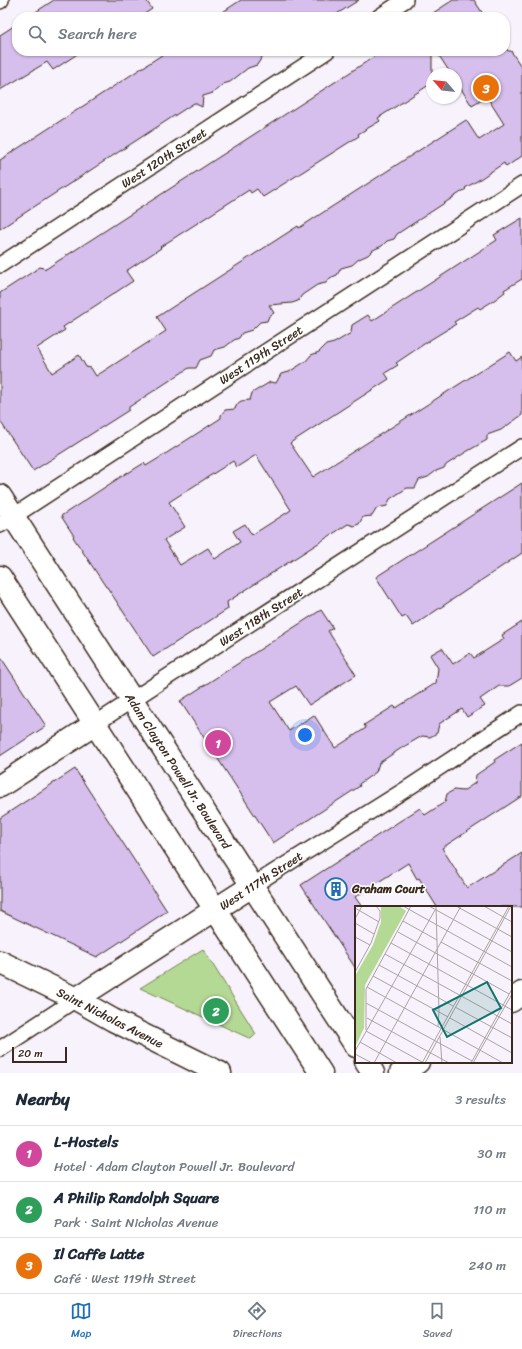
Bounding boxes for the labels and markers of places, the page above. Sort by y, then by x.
pin: 3 [473,73,499,103]
pin: 1 [205,728,231,758]
building icon: Graham Court [323,876,349,902]
place label: Graham Court [351,878,426,900]
pin: 2 [203,996,229,1026]

